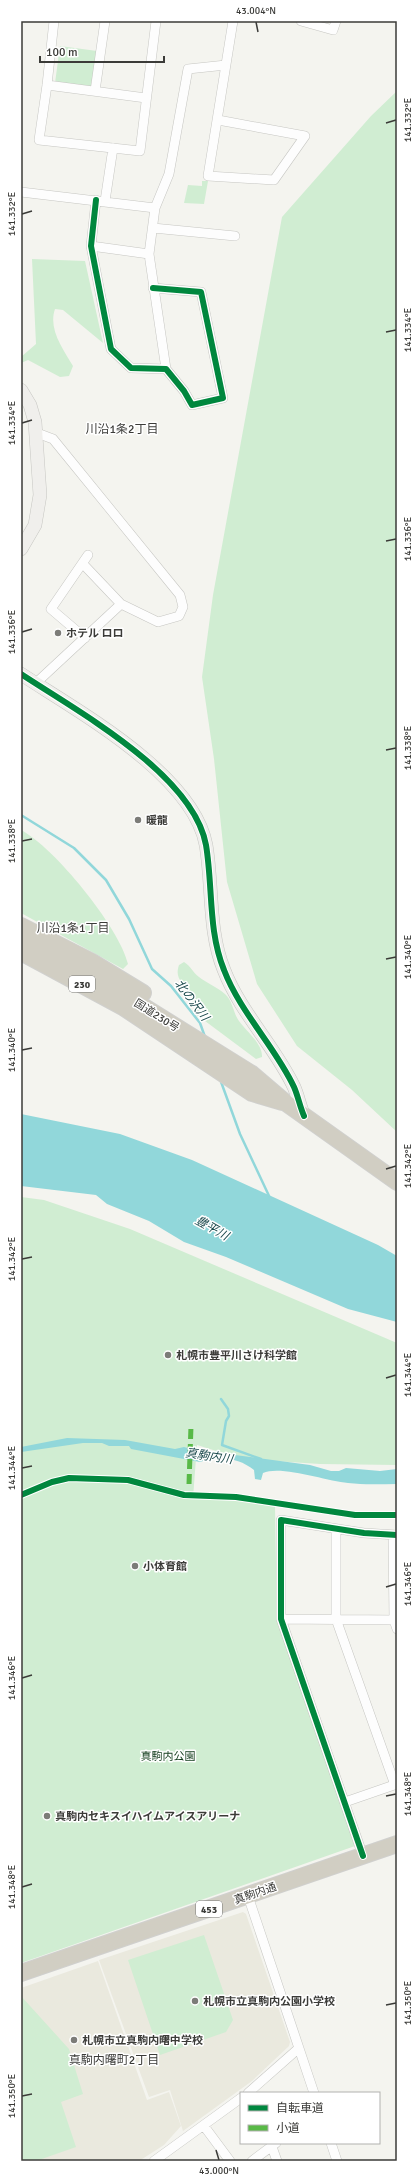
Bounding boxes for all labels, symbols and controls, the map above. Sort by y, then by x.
text: 43.004°N [236,5,276,17]
scale bar [40,38,164,64]
text: 100 m [46,45,78,60]
text: 141.332°E [402,97,414,142]
text: 141.332°E [6,191,18,236]
text: 141.334°E [402,307,414,352]
text: 141.334°E [6,400,18,445]
district label: 川沿1条2丁目 [86,422,158,437]
text: 141.336°E [402,516,414,561]
text: 141.336°E [6,609,18,654]
place label: ホテル ロロ [66,627,123,640]
marker: ホテル ロロ [53,628,63,638]
text: 141.338°E [402,725,414,770]
place label: 暖龍 [146,814,168,827]
marker: 暖龍 [133,815,143,825]
text: 141.338°E [6,818,18,863]
district label: 川沿1条1丁目 [37,921,109,936]
text: 141.340°E [402,934,414,979]
road number: 230 [69,976,95,992]
water label: 北の沢川 [171,977,213,1026]
street label: 国道230号 [132,996,182,1034]
text: 141.340°E [6,1027,18,1072]
text: 141.342°E [402,1143,414,1188]
water label: 豊平川 [192,1213,233,1245]
text: 141.342°E [6,1236,18,1281]
place label: 札幌市豊平川さけ科学館 [176,1349,297,1362]
marker: 札幌市豊平川さけ科学館 [163,1350,173,1360]
text: 141.344°E [402,1352,414,1397]
text: 141.344°E [6,1445,18,1490]
water label: 真駒内川 [184,1446,236,1468]
place label: 小体育館 [143,1560,187,1573]
marker: 小体育館 [130,1561,140,1571]
text: 141.346°E [402,1561,414,1606]
text: 141.346°E [6,1655,18,1700]
park label: 真駒内公園 [141,1750,196,1763]
text: 141.348°E [402,1771,414,1816]
place label: 真駒内セキスイハイムアイスアリーナ [55,1810,240,1823]
marker: 真駒内セキスイハイムアイスアリーナ [42,1811,52,1821]
text: 141.348°E [6,1864,18,1909]
street label: 真駒内通 [232,1880,278,1907]
road number: 453 [196,1901,222,1917]
text: 141.350°E [402,1980,414,2025]
place label: 札幌市立真駒内公園小学校 [203,1995,335,2008]
marker: 札幌市立真駒内公園小学校 [190,1996,200,2006]
place label: 札幌市立真駒内曙中学校 [82,2034,203,2047]
marker: 札幌市立真駒内曙中学校 [69,2035,79,2045]
district label: 真駒内曙町2丁目 [69,2053,159,2068]
text: 141.350°E [6,2073,18,2118]
legend [240,2092,380,2144]
text: 自転車道 [276,2101,324,2116]
text: 小道 [276,2121,300,2136]
text: 43.000°N [199,2165,239,2177]

